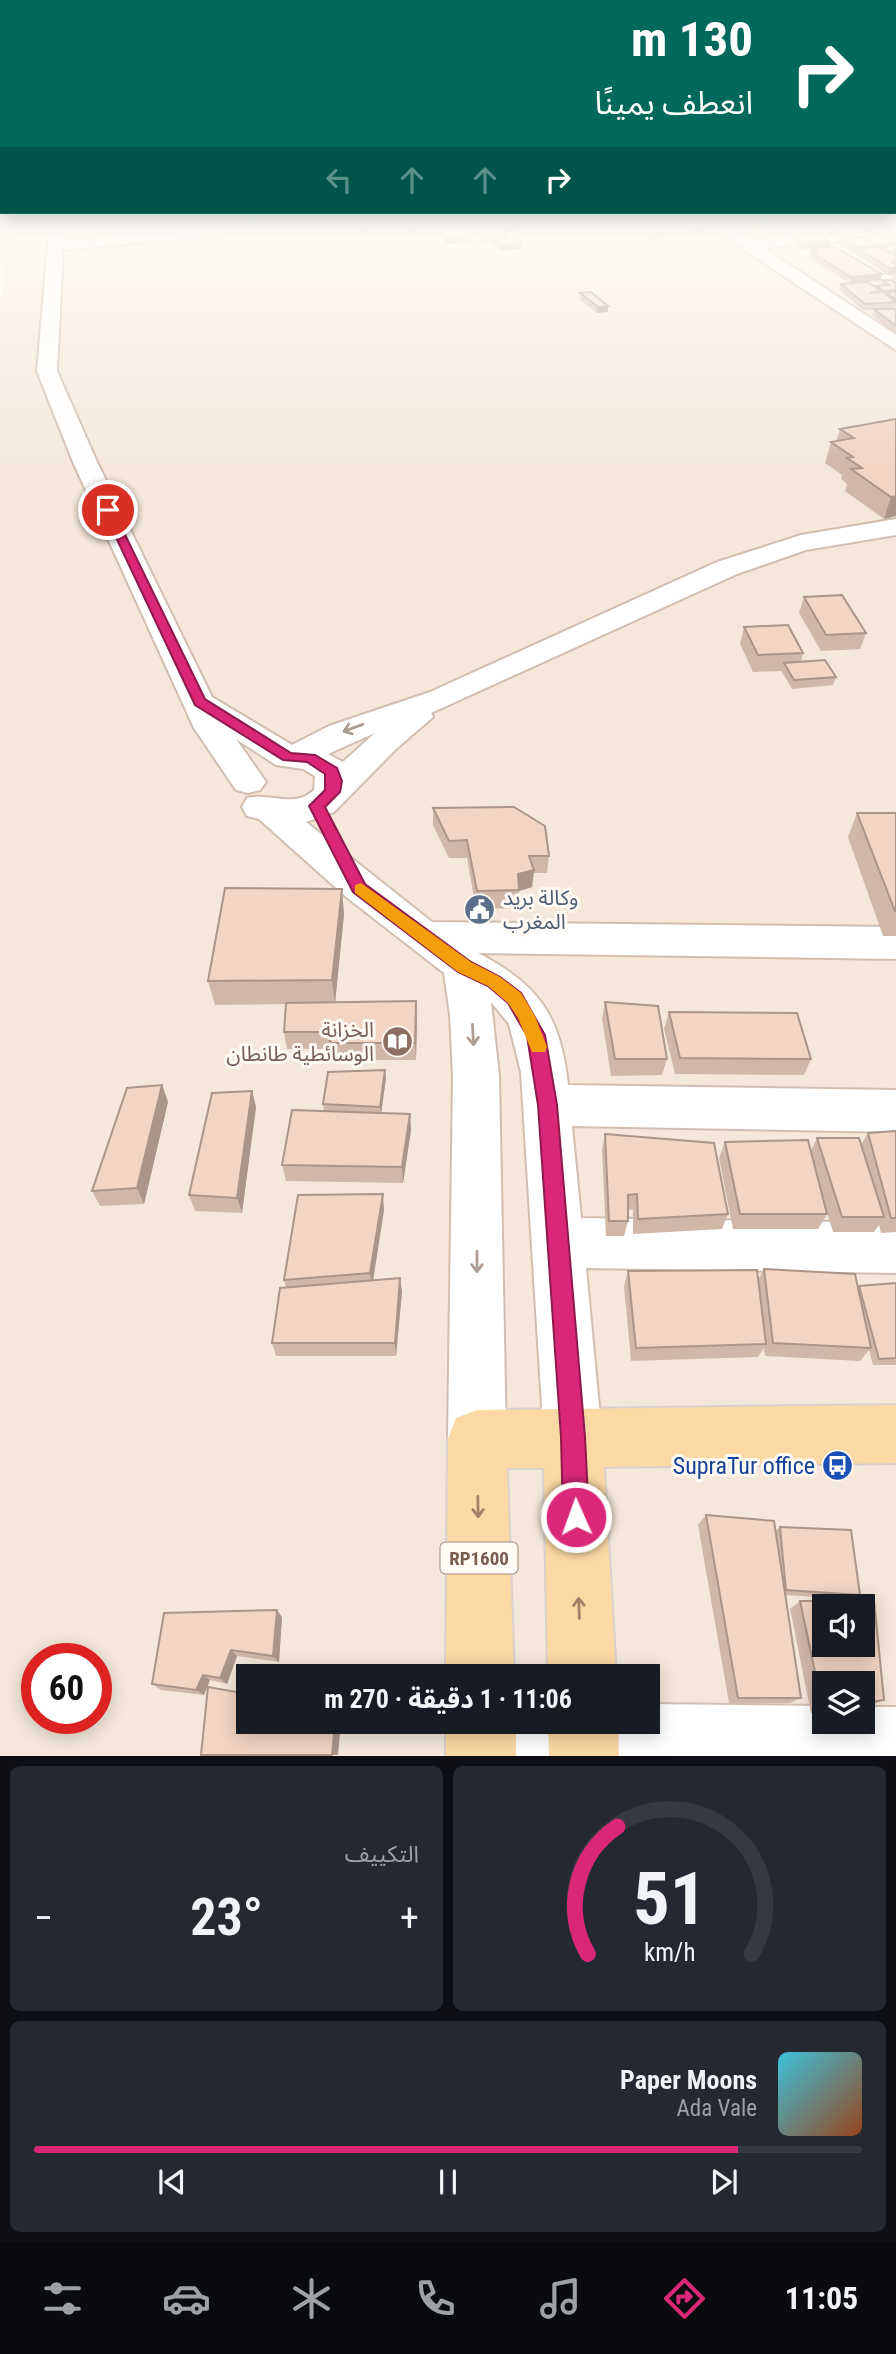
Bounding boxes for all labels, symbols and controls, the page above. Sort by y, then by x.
text: 130 m [631,11,753,68]
icon: right [777,28,868,119]
text: انعطف يمينًا [595,84,753,122]
icon: left [320,161,358,199]
icon: ahead [393,161,431,199]
icon: ahead [466,161,504,199]
icon: right [539,161,577,199]
pin [78,480,138,540]
icon: arrive [89,491,127,529]
one-way arrow [343,723,365,736]
place label: وكالة بريد المغرب [503,886,578,934]
public building icon: وكالة بريد المغرب [463,893,497,927]
place label: الخزانة الوسائطية طانطان [226,1018,374,1066]
one-way arrow [467,1023,480,1046]
library icon: الخزانة الوسائطية طانطان [380,1025,414,1059]
one-way arrow [470,1250,484,1273]
bus stop icon: SupraTur office [821,1449,855,1483]
place label: SupraTur office [673,1452,815,1480]
position arrow [539,1480,613,1554]
one-way arrow [471,1495,485,1518]
road number: RP1600 [440,1542,518,1574]
map controls [812,1594,875,1734]
button: sound [812,1594,875,1657]
one-way arrow [573,1597,586,1620]
speed limit sign: 60 [21,1643,112,1734]
button: layers [812,1671,875,1734]
text: 11:06 · 1 دقيقة · 270 m [324,1684,572,1714]
text: التكييف [345,1841,419,1868]
text: 51 [633,1857,706,1943]
text: 23° [190,1887,263,1948]
text: − [34,1896,53,1940]
text: + [400,1896,419,1940]
text: km/h [644,1938,695,1967]
text: Paper Moons [620,2065,757,2095]
text: Ada Vale [677,2095,757,2122]
icon: previous [153,2163,191,2201]
icon: pause [429,2163,467,2201]
icon: next [705,2163,743,2201]
icon: filters [38,2274,87,2323]
icon: car [162,2274,211,2323]
icon: climate [287,2274,336,2323]
icon: phone [411,2274,460,2323]
icon: music [536,2274,585,2323]
icon: directions [660,2274,709,2323]
text: 11:05 [785,2279,858,2317]

